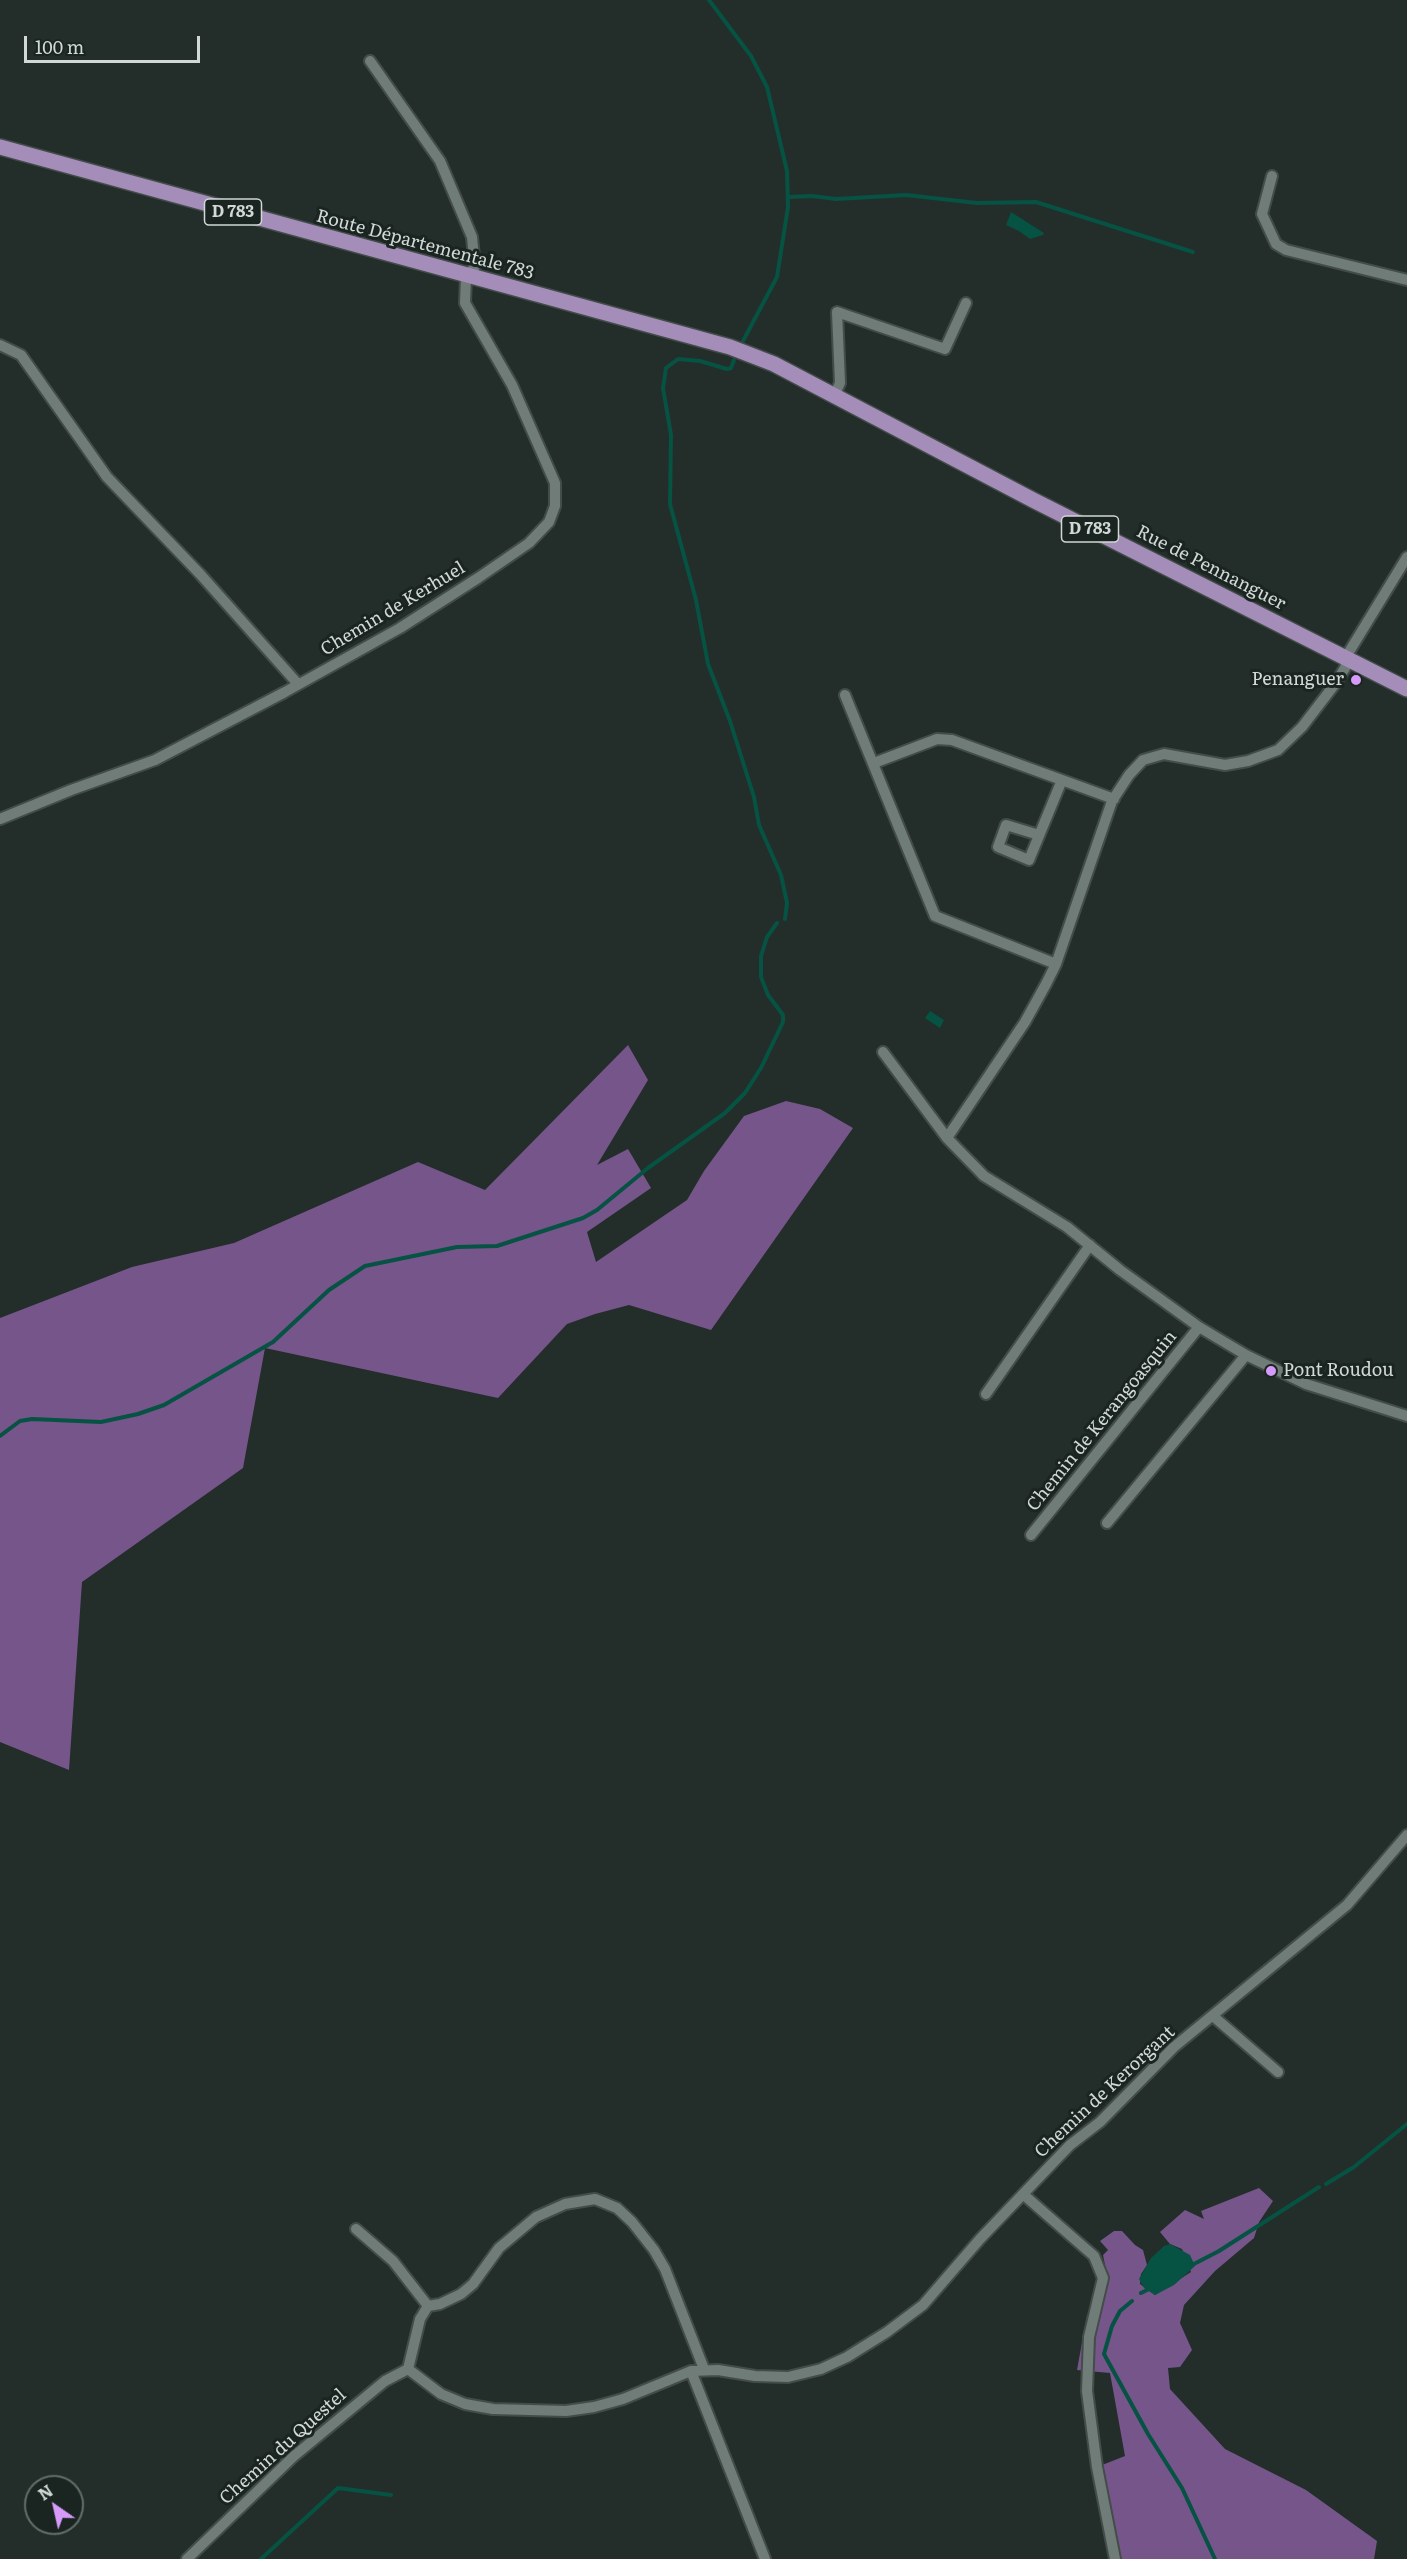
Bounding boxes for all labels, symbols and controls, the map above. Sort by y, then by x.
scale bar [27,24,202,62]
text: 100 m [35,33,84,60]
road number: D 783 [204,199,262,225]
street label: Route Départementale 783 [314,205,536,285]
road number: D 783 [1062,516,1118,542]
street label: Rue de Pennanguer [1133,521,1289,615]
street label: Chemin de Kerhuel [317,557,469,661]
place label: Penanguer [1252,669,1344,691]
marker: Penanguer [1349,673,1363,687]
street label: Chemin de Kerangoasquin [1022,1326,1182,1516]
place label: Pont Roudou [1283,1360,1394,1382]
marker: Pont Roudou [1264,1364,1278,1378]
street label: Chemin de Kerorgant [1030,2021,1180,2163]
street label: Chemin du Questel [215,2385,351,2509]
north arrow [24,2475,84,2535]
text: N [33,2478,57,2505]

